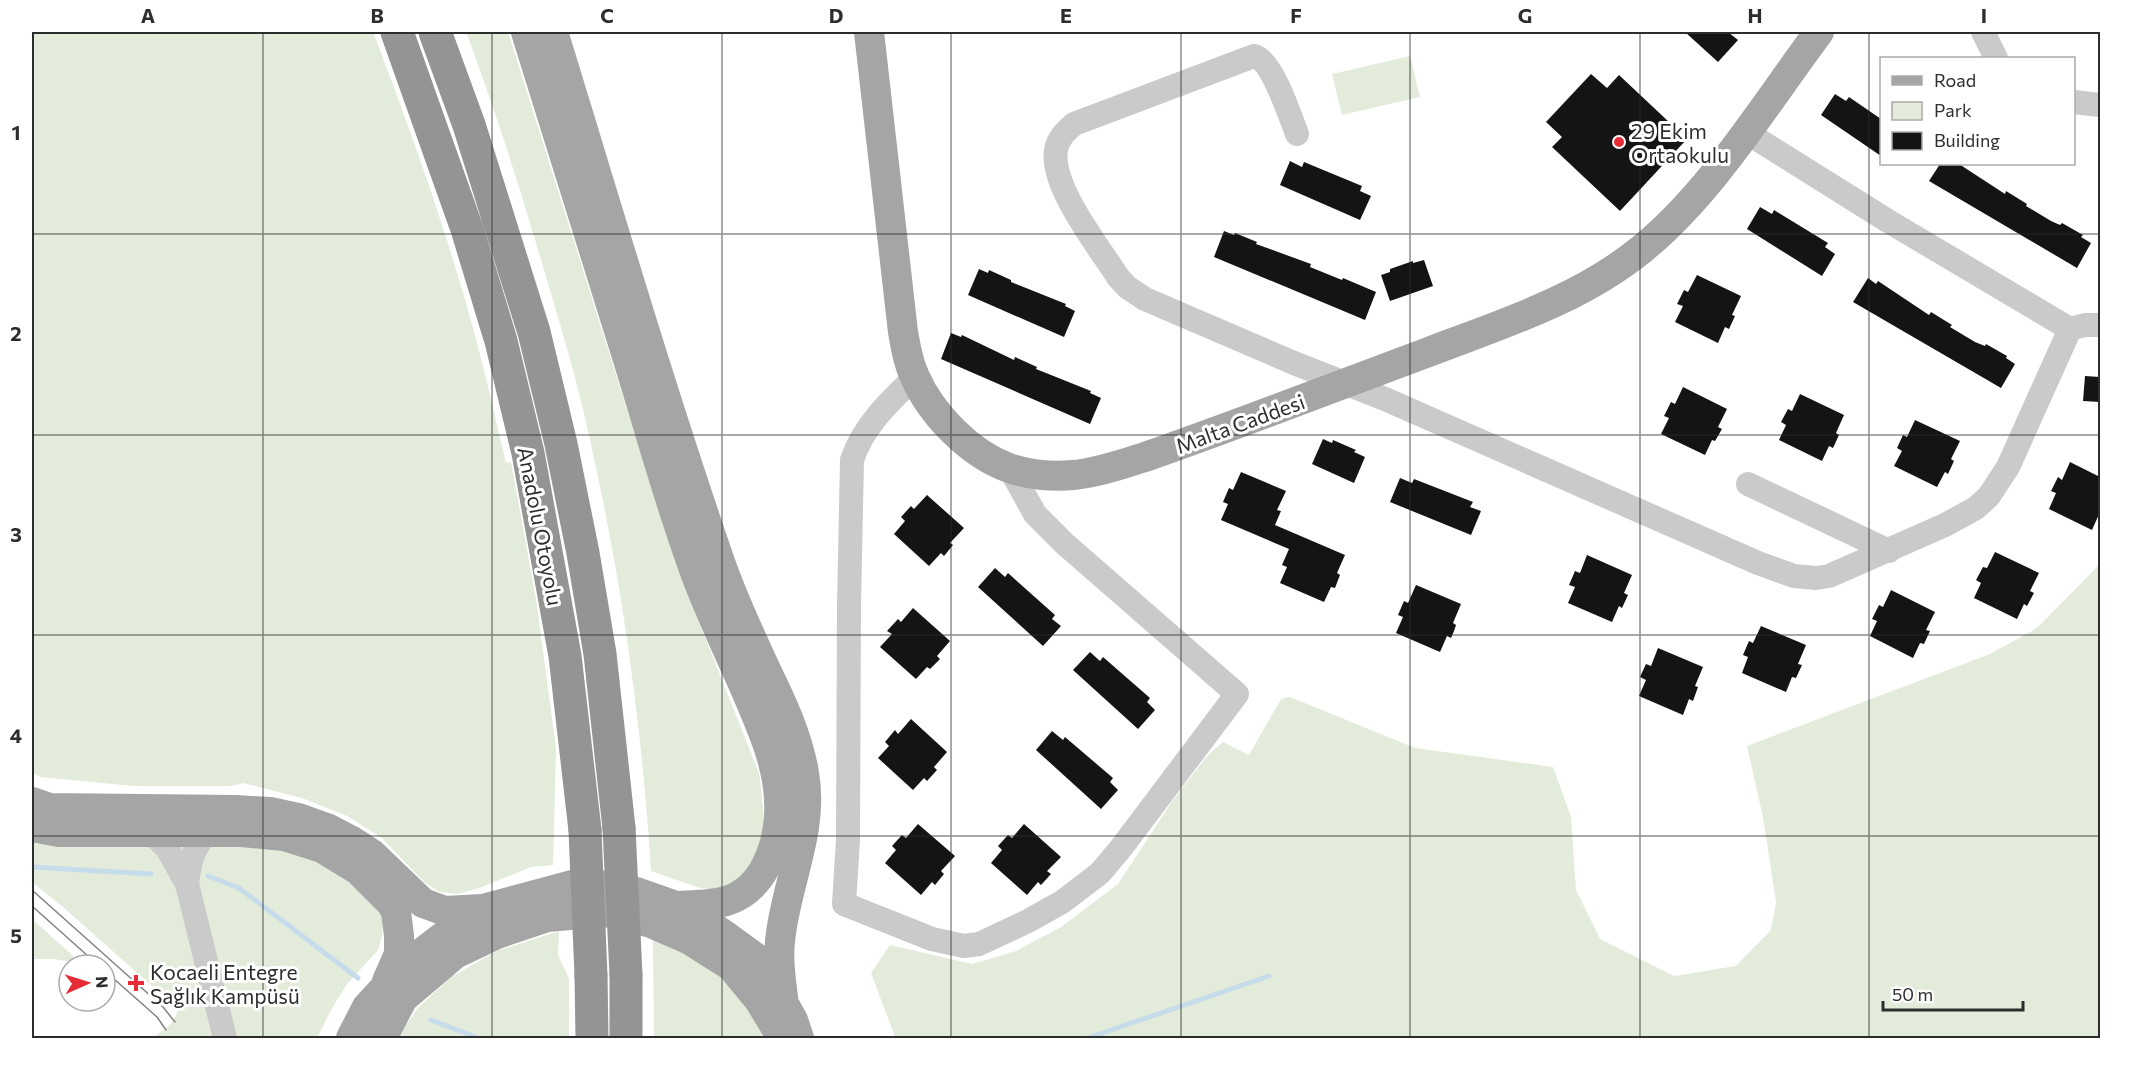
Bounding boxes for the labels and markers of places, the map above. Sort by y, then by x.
place label: 29 Ekim Ortaokulu [1631,118,1729,167]
marker: 29 Ekim Ortaokulu [1612,135,1626,149]
place label: Kocaeli Entegre Sağlık Kampüsü [150,959,300,1008]
marker: Kocaeli Entegre Sağlık Kampüsü [127,974,145,992]

